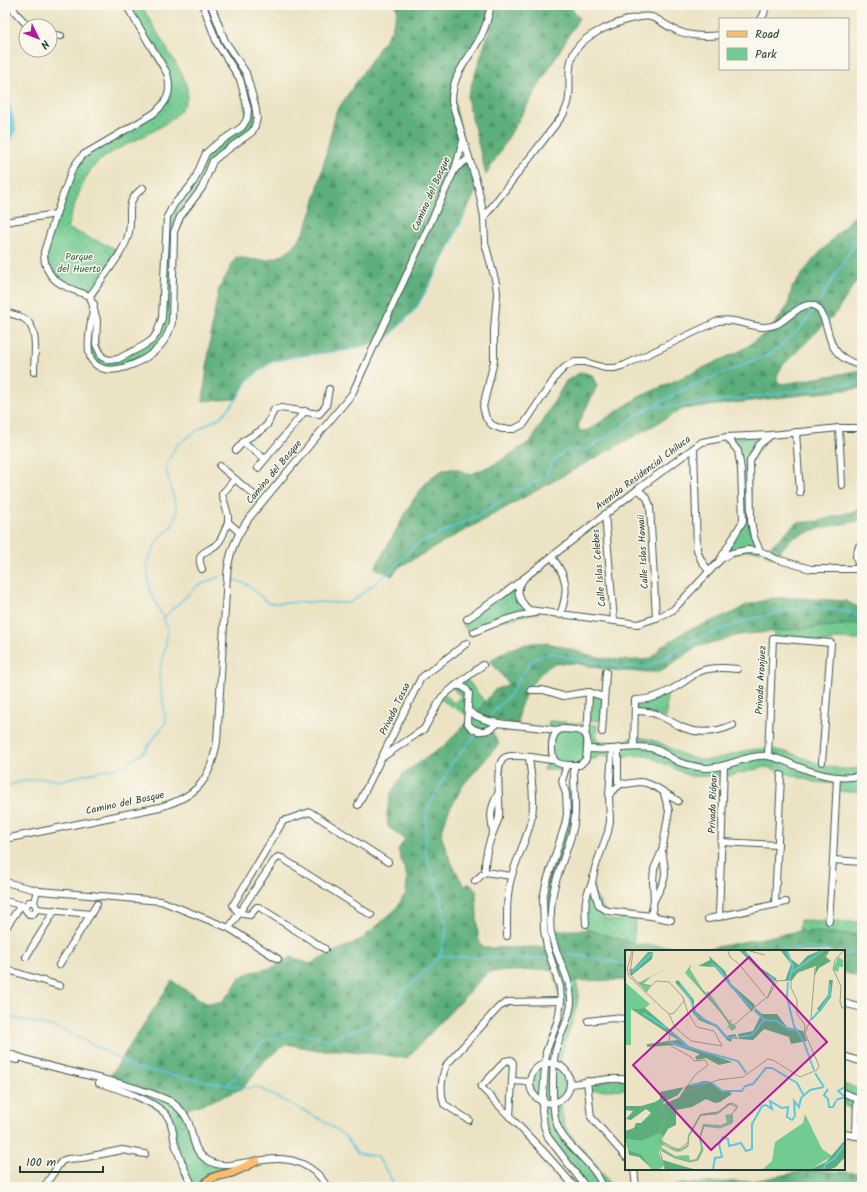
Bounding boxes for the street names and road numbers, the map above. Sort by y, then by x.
street label: Camino del Bosque [407,154,455,234]
street label: Avenida Residencial Chiluca [592,431,694,514]
street label: Camino del Bosque [242,436,306,508]
street label: Calle Islas Hawaii [633,514,653,590]
street label: Calle Islas Celebes [588,528,610,608]
street label: Privada Aranjuez [751,644,771,715]
street label: Privada Tossa [375,680,415,738]
street label: Privada Riópar [704,773,722,834]
street label: Camino del Bosque [84,787,166,819]

